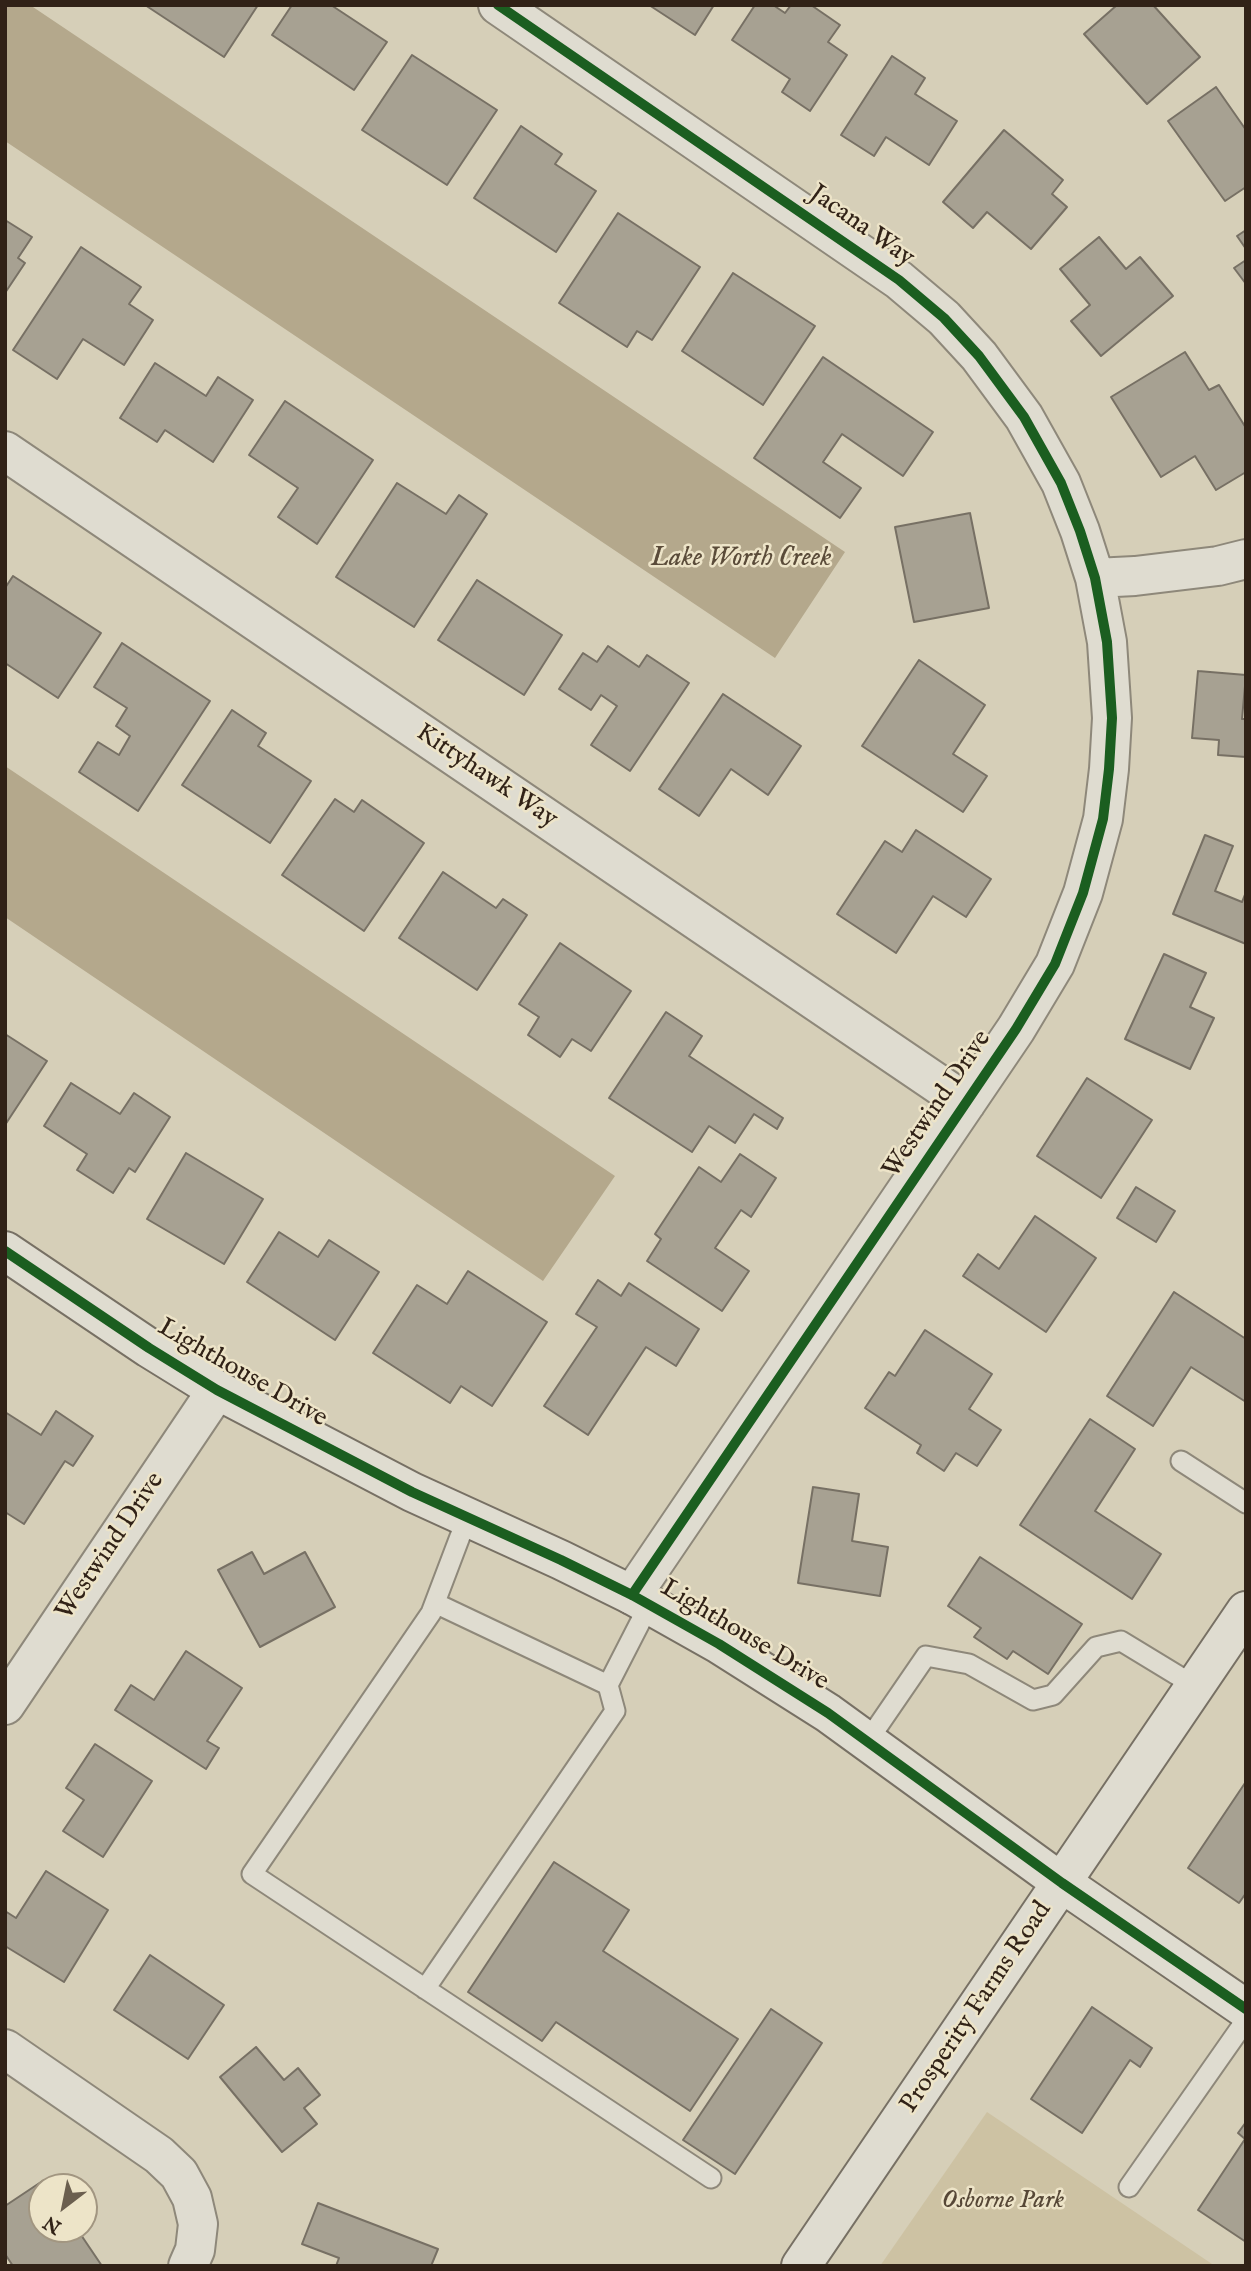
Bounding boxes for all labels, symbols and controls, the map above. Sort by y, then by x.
street label: Jacana Way [802,179,920,275]
water label: Lake Worth Creek [651,542,831,576]
street label: Kittyhawk Way [409,718,563,836]
street label: Westwind Drive [877,1025,999,1185]
street label: Lighthouse Drive [152,1313,332,1435]
street label: Westwind Drive [50,1467,172,1627]
street label: Lighthouse Drive [654,1574,834,1698]
street label: Prosperity Farms Road [895,1896,1059,2120]
north arrow [28,2173,98,2243]
park label: Osborne Park [942,2186,1064,2218]
text: N [40,2210,66,2239]

